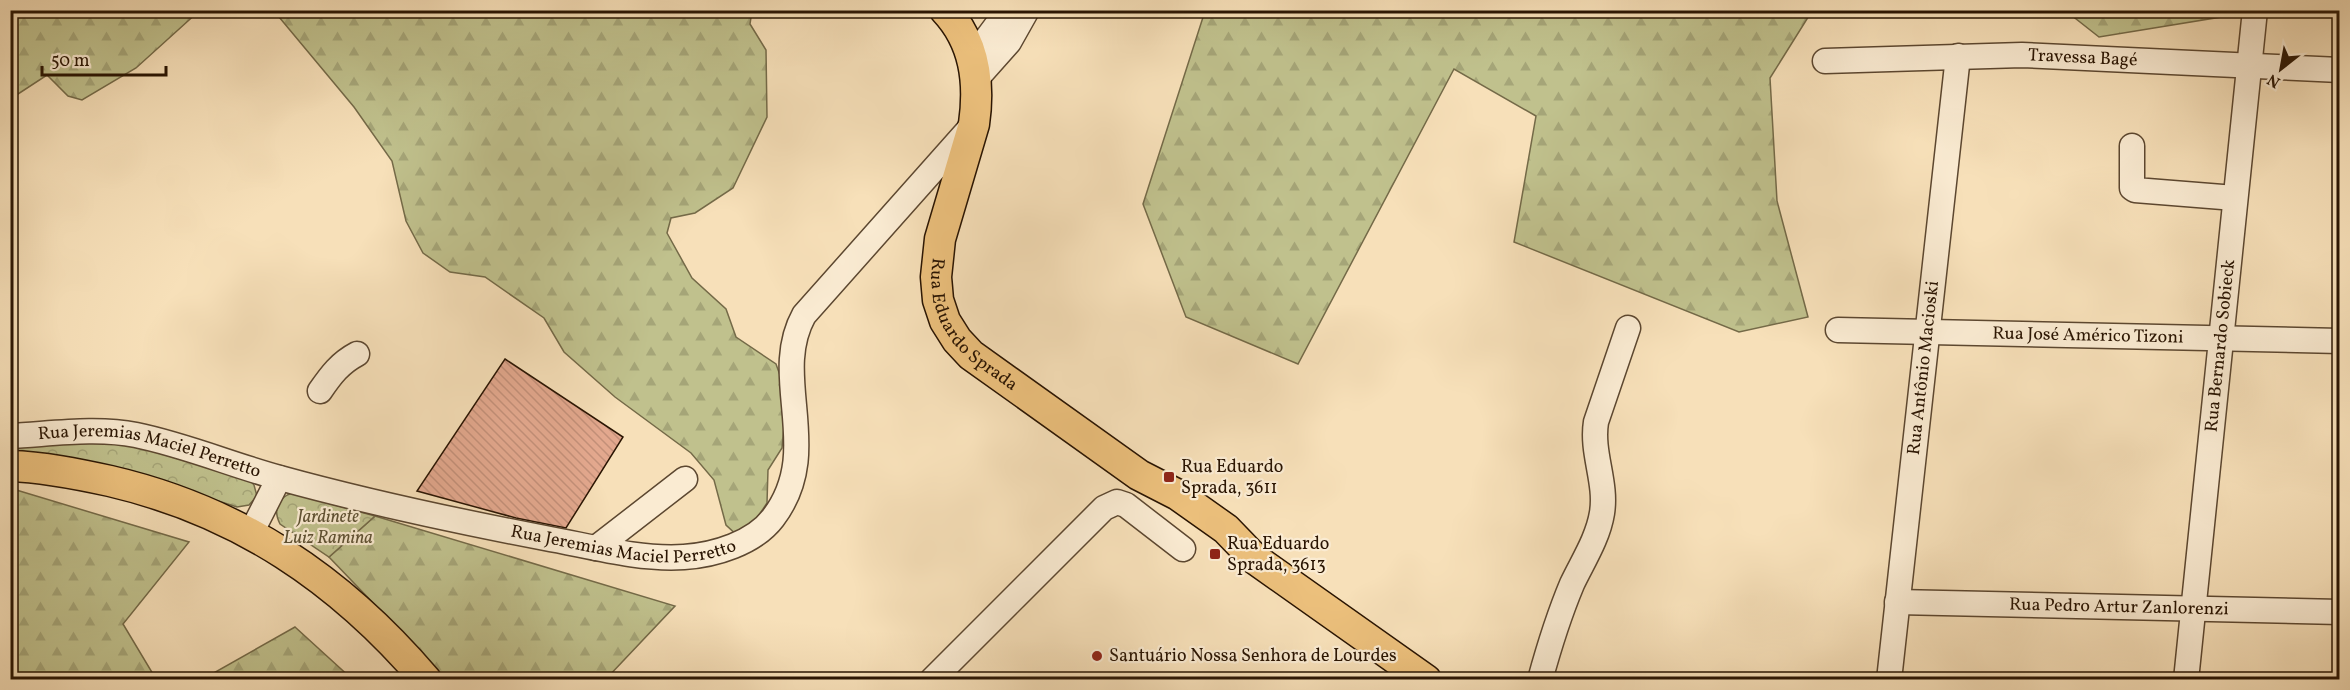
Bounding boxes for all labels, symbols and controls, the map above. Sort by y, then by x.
scale bar [42,39,166,77]
north arrow [2251,39,2311,99]
street label: Travessa Bagé [2028,43,2138,73]
text: 50 m [51,49,90,74]
text: N [2263,68,2285,93]
street label: Rua Eduardo Sprada [923,257,1023,397]
street label: Rua Bernardo Sobieck [2199,258,2242,433]
street label: Rua Antônio Macioski [1901,279,1946,456]
street label: Rua José Américo Tizoni [1992,321,2184,350]
street label: Rua Jeremias Maciel Perretto [37,419,264,484]
place label: Rua Eduardo Sprada, 3611 [1181,455,1283,501]
marker: Rua Eduardo Sprada, 3611 [1162,470,1176,484]
park label: Jardinete Luiz Ramina [283,505,373,551]
street label: Rua Jeremias Maciel Perretto [509,519,740,570]
place label: Rua Eduardo Sprada, 3613 [1227,532,1329,578]
marker: Rua Eduardo Sprada, 3613 [1208,547,1222,561]
street label: Rua Pedro Artur Zanlorenzi [2009,592,2229,622]
place label: Santuário Nossa Senhora de Lourdes [1109,644,1397,669]
marker: Santuário Nossa Senhora de Lourdes [1090,649,1104,663]

